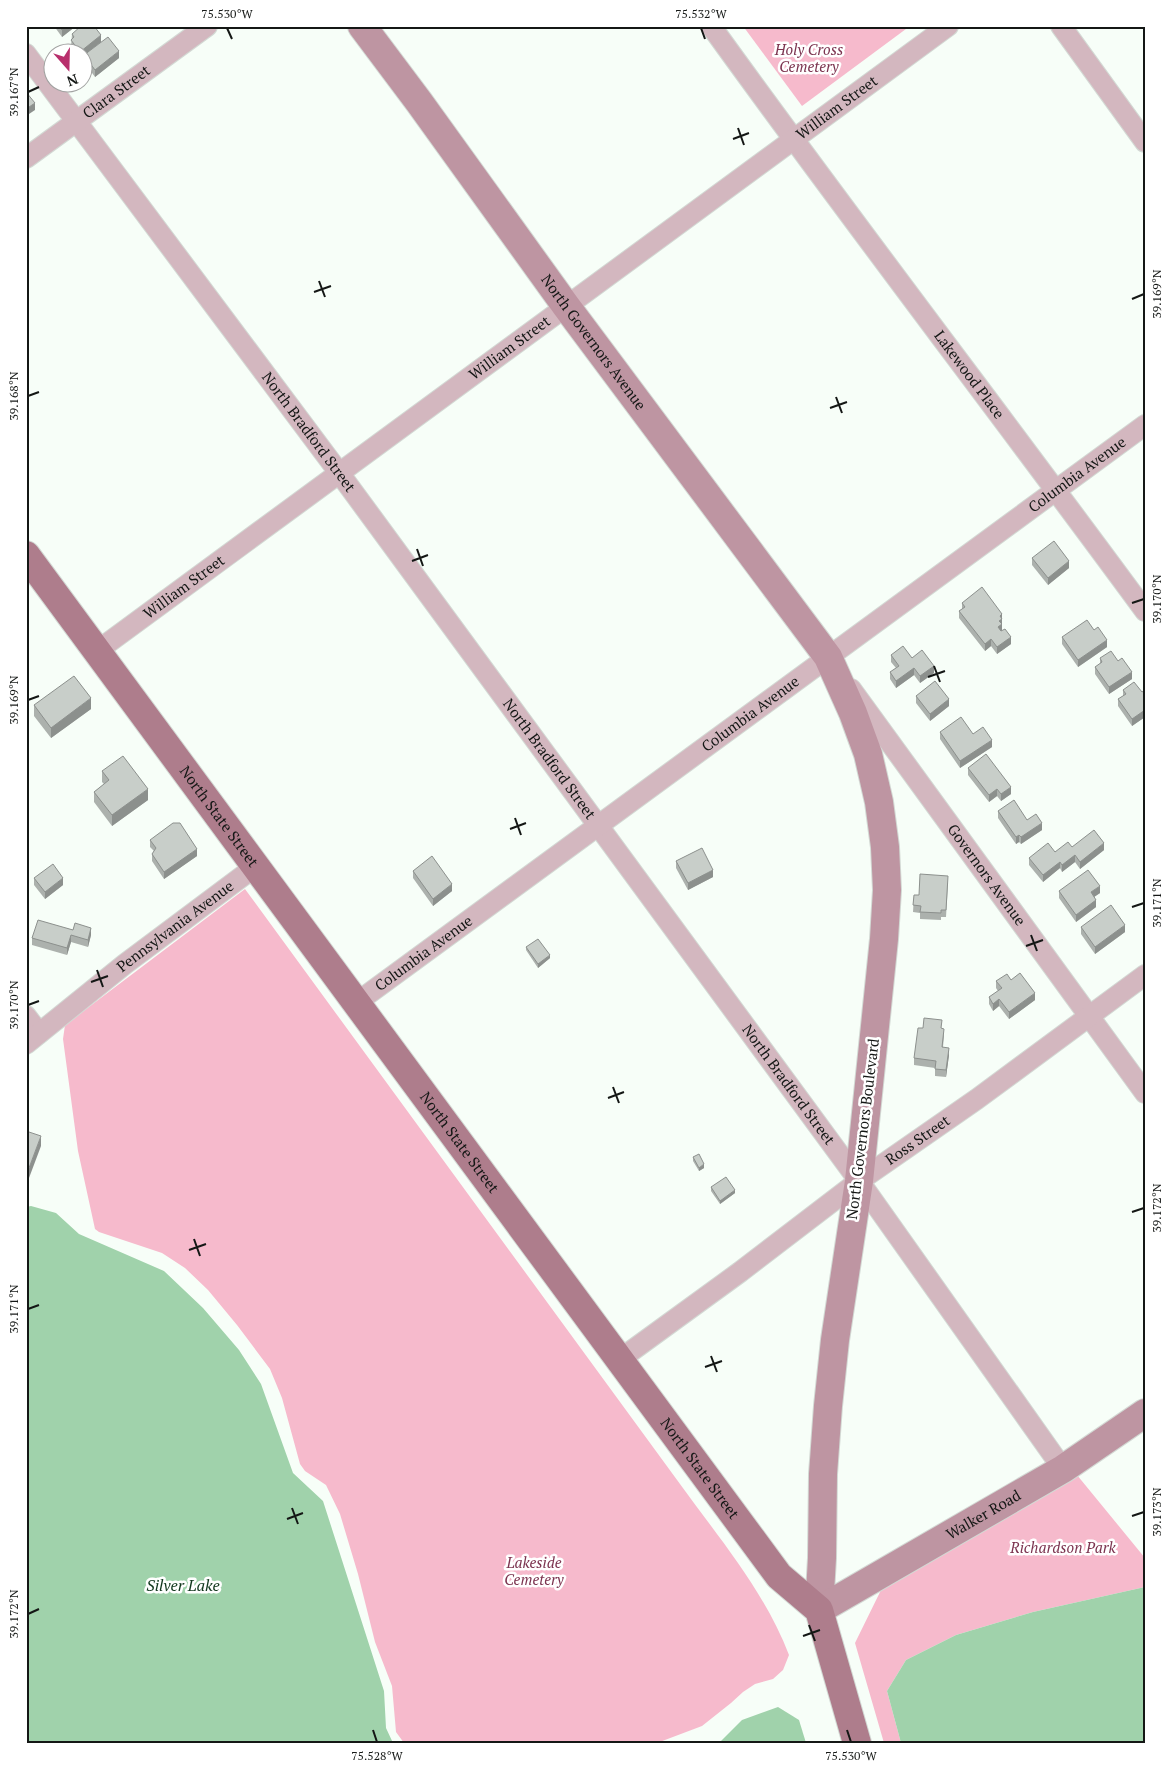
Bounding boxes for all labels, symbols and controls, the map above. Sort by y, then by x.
text: 75.530°W [201,6,254,21]
text: 75.532°W [675,6,728,21]
park label: Holy Cross Cemetery [774,39,843,76]
north arrow [42,42,92,92]
street label: Clara Street [78,60,154,123]
text: 39.167°N [6,67,21,117]
text: N [64,70,81,92]
street label: William Street [792,70,881,143]
text: 39.169°N [1149,269,1164,319]
street label: North Governors Avenue [537,270,651,414]
street label: William Street [464,310,554,384]
street label: Lakewood Place [930,326,1010,422]
street label: North Bradford Street [258,367,361,496]
text: 39.168°N [6,371,21,421]
street label: Columbia Avenue [1024,431,1130,516]
street label: William Street [139,549,229,623]
text: 39.170°N [1149,574,1164,624]
street label: Columbia Avenue [697,671,803,756]
text: 39.169°N [6,675,21,725]
street label: North Bradford Street [499,694,601,823]
street label: North State Street [176,761,264,871]
street label: Governors Avenue [943,820,1031,929]
street label: Pennsylvania Avenue [112,875,237,976]
text: 39.171°N [1149,878,1164,928]
street label: Columbia Avenue [370,910,476,995]
text: 39.170°N [6,980,21,1030]
street label: North Bradford Street [738,1020,840,1149]
street label: North Governors Boulevard [841,1037,883,1221]
street label: North State Street [416,1087,504,1197]
street label: Ross Street [881,1110,954,1169]
text: 39.172°N [1149,1183,1164,1233]
text: 39.171°N [6,1284,21,1334]
street label: North State Street [656,1413,745,1523]
street label: Walker Road [942,1485,1024,1544]
text: 39.173°N [1149,1487,1164,1537]
park label: Richardson Park [1009,1537,1116,1557]
park label: Lakeside Cemetery [504,1552,565,1589]
water label: Silver Lake [146,1574,220,1596]
text: 39.172°N [6,1589,21,1639]
text: 75.528°W [351,1748,404,1763]
text: 75.530°W [825,1748,878,1763]

